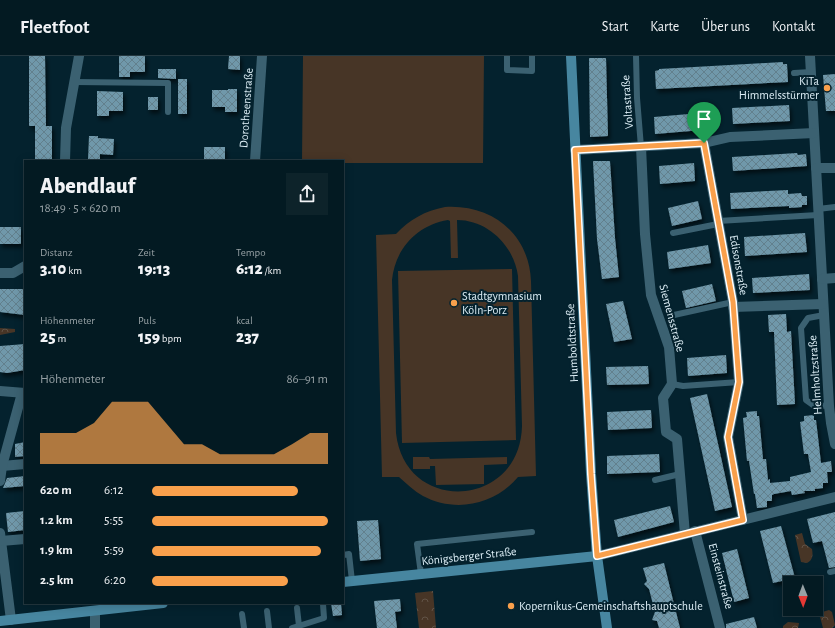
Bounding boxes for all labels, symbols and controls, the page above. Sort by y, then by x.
text: Fleetfoot [20,18,89,37]
text: Start [602,20,628,34]
text: Karte [650,20,679,34]
text: Über uns [701,20,750,34]
text: Kontakt [772,20,815,34]
street label: Dorotheenstraße [237,67,255,149]
street label: Voltastraße [619,75,635,129]
place label: KiTa Himmelsstürmer [739,75,819,101]
marker: KiTa Himmelsstürmer [822,83,832,93]
pin [687,102,721,143]
icon: arrive [693,108,715,130]
button: share [286,173,328,215]
text: Abendlauf [40,175,135,197]
text: 18:49 · 5 × 620 m [40,202,121,215]
street label: Edisonstraße [728,234,750,296]
text: Distanz [40,247,73,258]
text: Zeit [138,247,155,258]
text: Tempo [236,247,266,258]
text: 3.10 [40,260,66,277]
text: 19:13 [138,260,170,277]
text: 6:12 [236,260,263,277]
text: km [66,265,82,276]
text: /km [263,265,281,276]
street label: Siemensstraße [657,283,687,353]
place label: Stadtgymnasium Köln-Porz [462,290,542,316]
marker: Stadtgymnasium Köln-Porz [449,298,459,308]
street label: Humboldtstraße [564,303,580,383]
text: Höhenmeter [40,315,95,326]
text: Puls [138,315,156,326]
text: kcal [236,315,253,326]
text: 25 [40,328,56,345]
text: 159 [138,328,160,345]
text: 237 [236,328,259,345]
text: m [56,333,66,344]
text: bpm [160,333,182,344]
street label: Helmholtzstraße [806,335,824,415]
text: Höhenmeter [40,373,105,386]
text: 86–91 m [286,373,328,386]
text: 620 m [40,484,72,497]
text: 6:12 [104,484,123,497]
text: 1.2 km [40,514,73,527]
text: 5:55 [104,514,123,527]
street label: Einsteinstraße [706,542,736,610]
text: 1.9 km [40,544,73,557]
text: 5:59 [104,544,124,557]
street label: Königsberger Straße [421,545,517,567]
text: 2.5 km [40,574,74,587]
text: 6:20 [104,574,126,587]
north arrow [783,576,823,616]
map controls [783,576,823,616]
place label: Kopernikus-Gemeinschaftshauptschule [519,600,703,612]
marker: Kopernikus-Gemeinschaftshauptschule [506,601,516,611]

